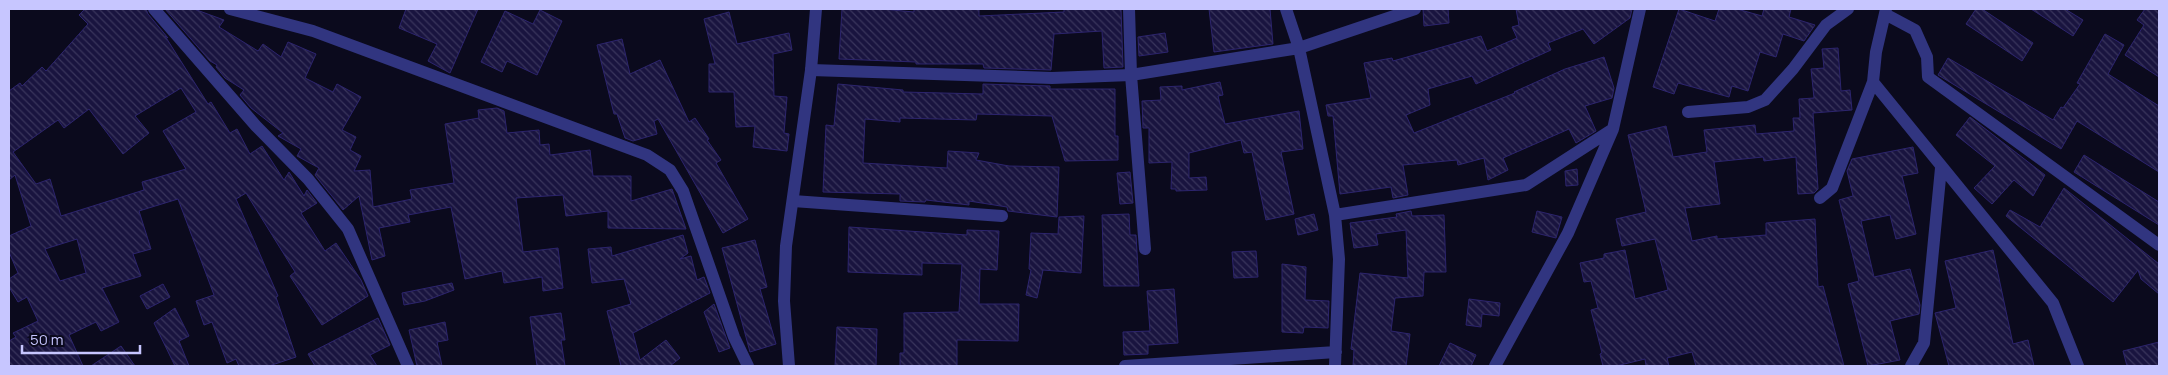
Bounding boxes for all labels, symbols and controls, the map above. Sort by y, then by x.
scale bar [22,322,140,354]
text: 50 m [30,329,64,350]

